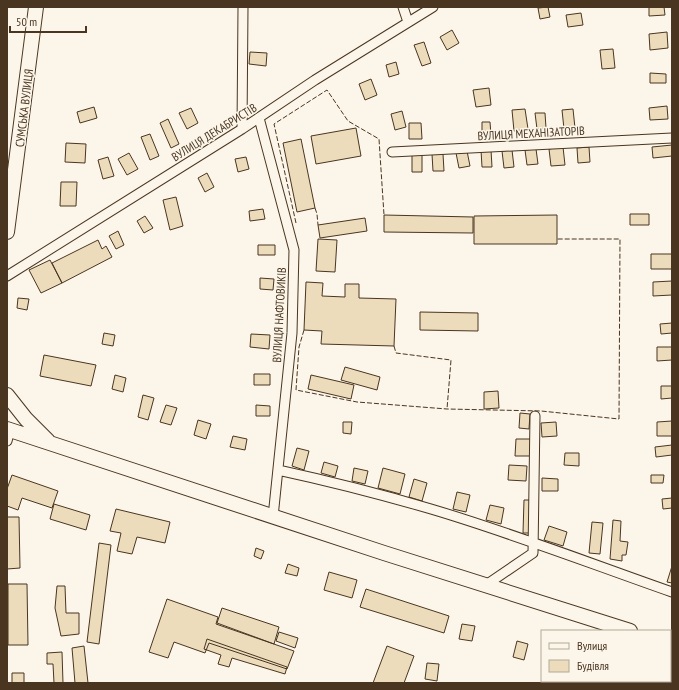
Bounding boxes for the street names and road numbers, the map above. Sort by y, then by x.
street label: СУМСЬКА ВУЛИЦЯ [12,68,36,148]
street label: ВУЛИЦЯ ДЕКАБРИСТІВ [169,100,260,164]
street label: ВУЛИЦЯ МЕХАНІЗАТОРІВ [477,123,585,143]
street label: ВУЛИЦЯ НАФТОВИКІВ [269,267,289,363]

